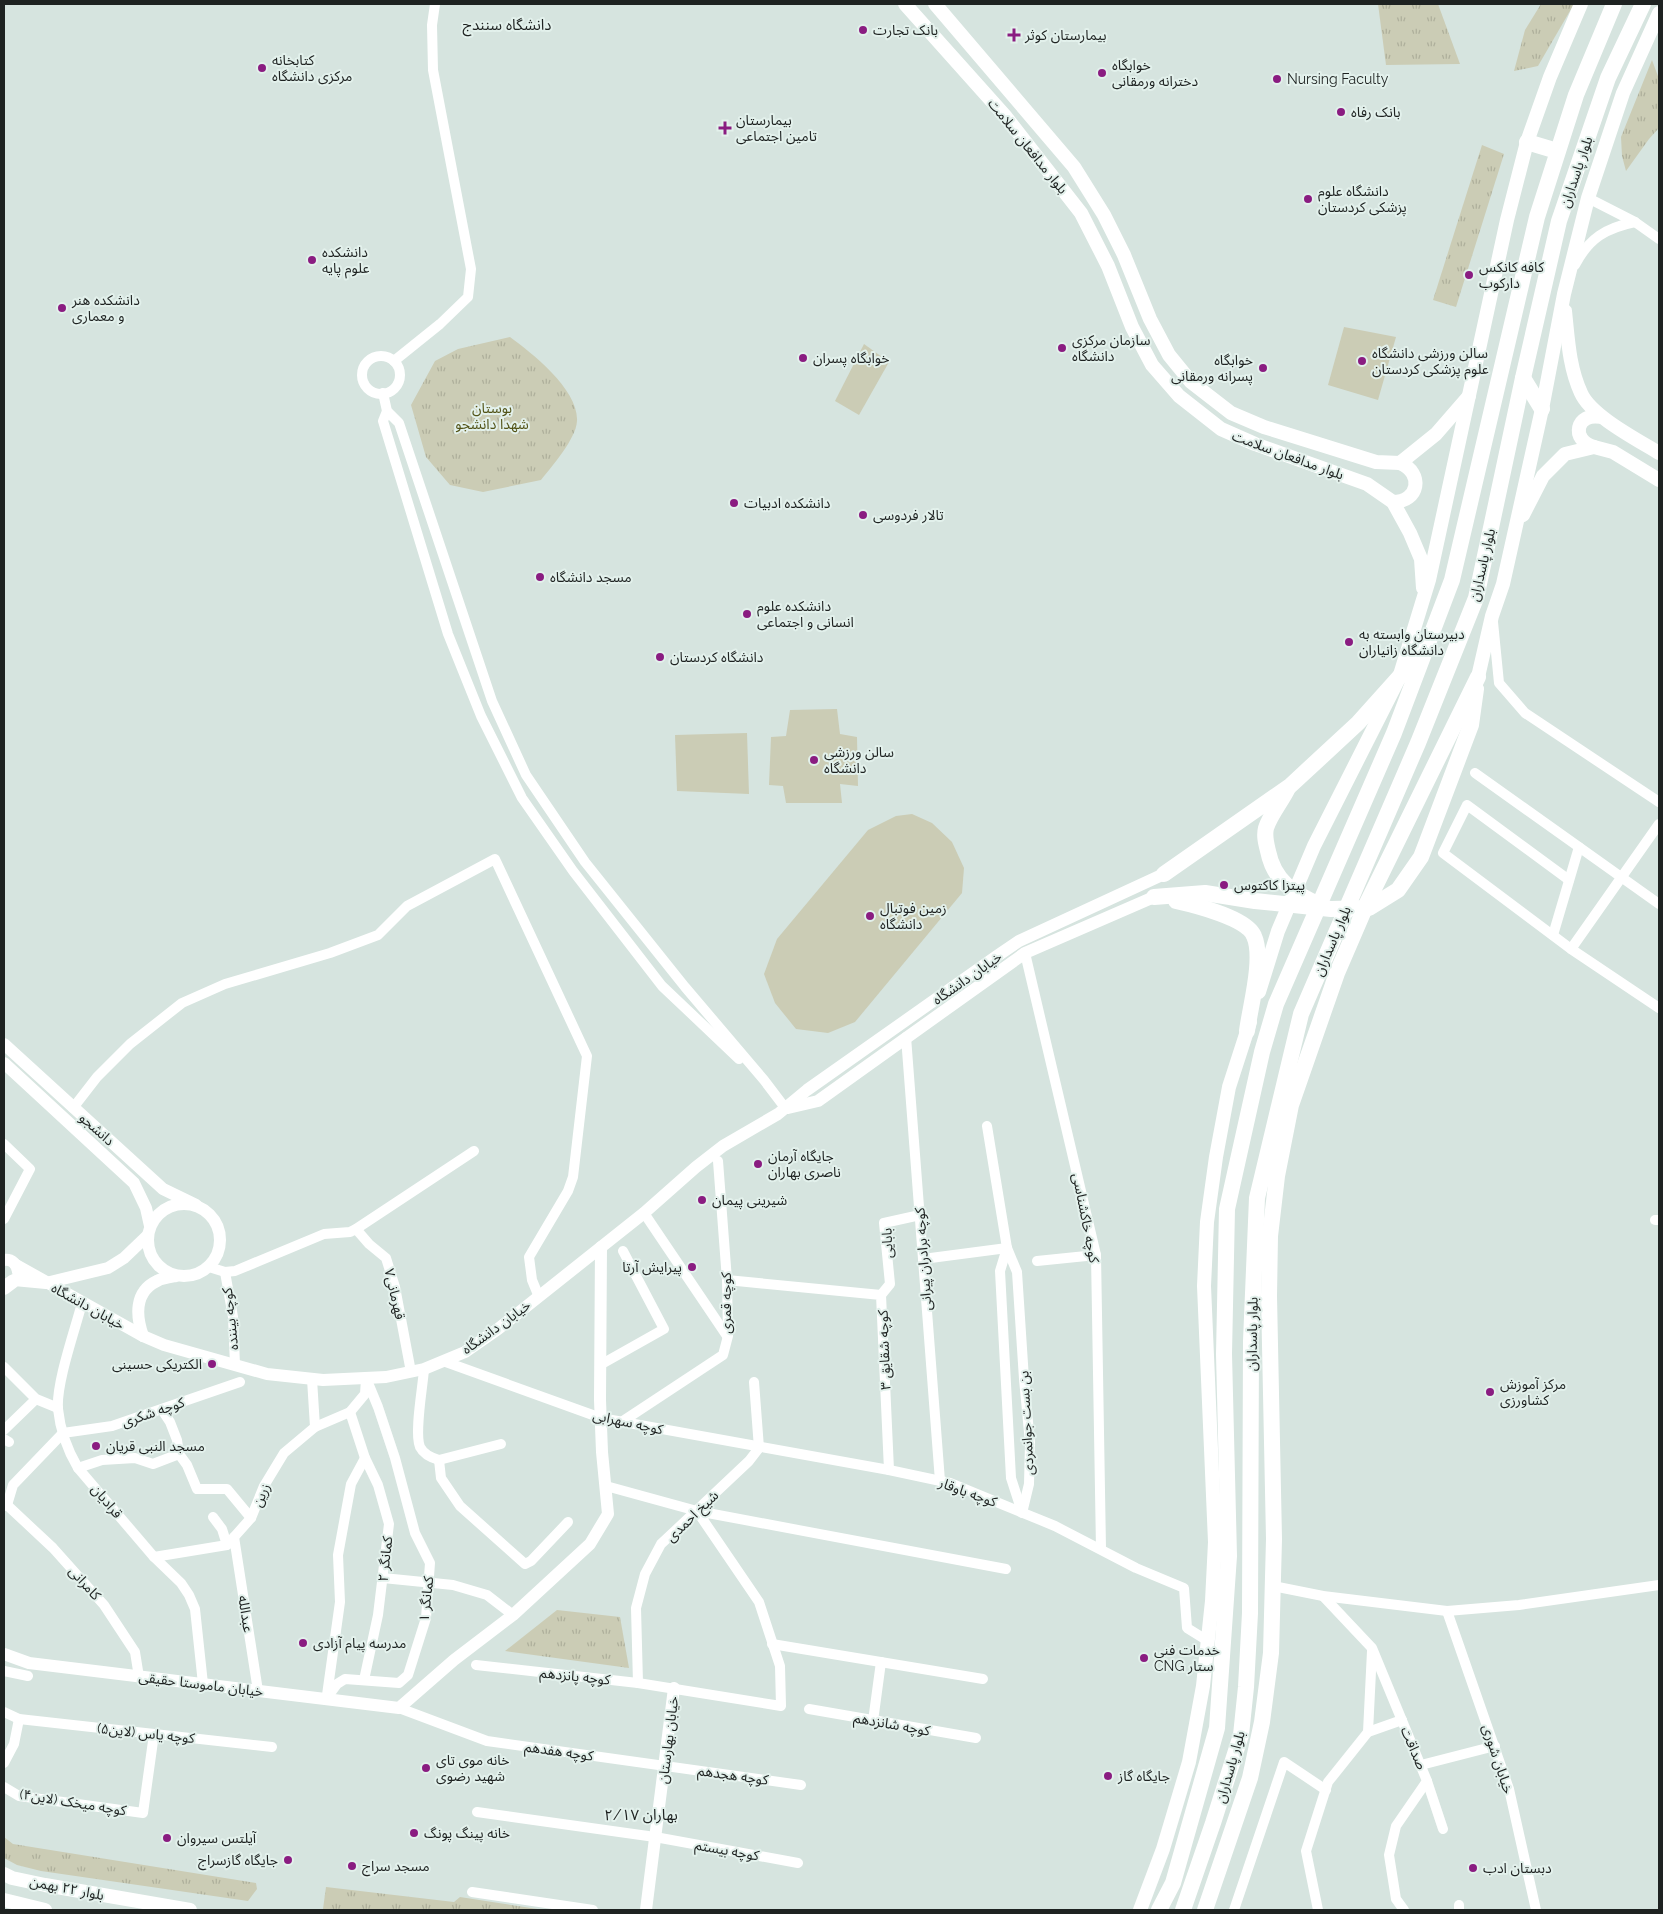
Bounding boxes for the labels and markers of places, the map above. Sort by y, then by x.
place label: بانک تجارت [873,22,938,39]
marker: بانک تجارت [857,24,869,36]
place label: بیمارستان کوثر [1024,27,1107,44]
marker: بیمارستان کوثر [1007,28,1021,42]
place label: کتابخانه مرکزی دانشگاه [272,52,352,85]
place label: خوابگاه دخترانه ورمقانی [1112,57,1198,90]
marker: کتابخانه مرکزی دانشگاه [256,62,268,74]
marker: خوابگاه دخترانه ورمقانی [1096,67,1108,79]
place label: Nursing Faculty [1287,71,1389,87]
marker: Nursing Faculty [1271,73,1283,85]
place label: بانک رفاه [1351,104,1401,121]
marker: بانک رفاه [1335,106,1347,118]
place label: بیمارستان تامین اجتماعی [736,112,817,145]
marker: بیمارستان تامین اجتماعی [718,121,732,135]
place label: دانشگاه علوم پزشکی کردستان [1318,183,1407,217]
marker: دانشگاه علوم پزشکی کردستان [1302,193,1314,205]
place label: دانشکده علوم پایه [322,244,369,279]
marker: دانشکده علوم پایه [306,254,318,266]
place label: کافه کانکس دارکوب [1479,259,1544,292]
marker: کافه کانکس دارکوب [1463,269,1475,281]
place label: دانشکده هنر و معماری [71,292,140,325]
marker: دانشکده هنر و معماری [56,302,68,314]
place label: سازمان مرکزی دانشگاه [1072,332,1151,364]
marker: سازمان مرکزی دانشگاه [1056,342,1068,354]
place label: سالن ورزشی دانشگاه علوم پزشکی کردستان [1372,345,1489,380]
place label: خوابگاه پسران [813,350,890,368]
marker: خوابگاه پسران [797,352,809,364]
place label: خوابگاه پسرانه ورمقانی [1171,352,1253,386]
marker: سالن ورزشی دانشگاه علوم پزشکی کردستان [1356,355,1368,367]
marker: خوابگاه پسرانه ورمقانی [1257,362,1269,374]
place label: دانشکده ادبیات [744,495,831,511]
marker: دانشکده ادبیات [728,497,740,509]
place label: تالار فردوسی [873,507,944,524]
marker: تالار فردوسی [857,509,869,521]
place label: مسجد دانشگاه [550,569,632,585]
marker: مسجد دانشگاه [534,571,546,583]
place label: دانشکده علوم انسانی و اجتماعی [757,598,854,631]
marker: دانشکده علوم انسانی و اجتماعی [741,608,753,620]
place label: دبیرستان وابسته به دانشگاه زانیاران [1359,626,1465,659]
marker: دبیرستان وابسته به دانشگاه زانیاران [1343,636,1355,648]
place label: دانشگاه کردستان [670,649,764,666]
marker: دانشگاه کردستان [654,651,666,663]
place label: سالن ورزشی دانشگاه [824,744,894,776]
marker: سالن ورزشی دانشگاه [808,754,820,766]
place label: پیتزا کاکتوس [1234,877,1305,895]
marker: پیتزا کاکتوس [1218,879,1230,891]
place label: زمین فوتبال دانشگاه [880,900,947,932]
marker: زمین فوتبال دانشگاه [864,910,876,922]
place label: جایگاه آرمان ناصری بهاران [768,1148,841,1181]
marker: جایگاه آرمان ناصری بهاران [752,1158,764,1170]
place label: شیرینی پیمان [712,1192,787,1210]
marker: شیرینی پیمان [696,1194,708,1206]
place label: پیرایش آرتا [622,1259,682,1277]
marker: پیرایش آرتا [686,1261,698,1273]
place label: الکتریکی حسینی [112,1356,202,1373]
marker: الکتریکی حسینی [206,1358,218,1370]
place label: مرکز آموزش کشاورزی [1500,1376,1566,1409]
marker: مرکز آموزش کشاورزی [1484,1386,1496,1398]
place label: مسجد النبی قریان [106,1438,205,1455]
marker: مسجد النبی قریان [90,1440,102,1452]
place label: مدرسه پیام آزادی [313,1635,406,1654]
marker: مدرسه پیام آزادی [297,1637,309,1649]
place label: خدمات فنی‌ CNG ستار [1154,1642,1220,1675]
marker: خدمات فنی‌ CNG ستار [1138,1652,1150,1664]
place label: خانه موی تای شهید رضوی [436,1752,510,1785]
marker: خانه موی تای شهید رضوی [420,1762,432,1774]
place label: جایگاه گاز [1117,1768,1170,1785]
marker: جایگاه گاز [1102,1770,1114,1782]
place label: خانه پینگ پونگ [424,1825,510,1843]
marker: خانه پینگ پونگ [408,1827,420,1839]
place label: آیلتس سیروان [177,1830,257,1847]
marker: آیلتس سیروان [161,1832,173,1844]
place label: جایگاه گازسراج [198,1852,278,1871]
marker: جایگاه گازسراج [282,1854,294,1866]
place label: مسجد سراج [362,1858,430,1877]
marker: مسجد سراج [346,1860,358,1872]
place label: دبستان ادب [1483,1860,1552,1877]
marker: دبستان ادب [1467,1862,1479,1874]

